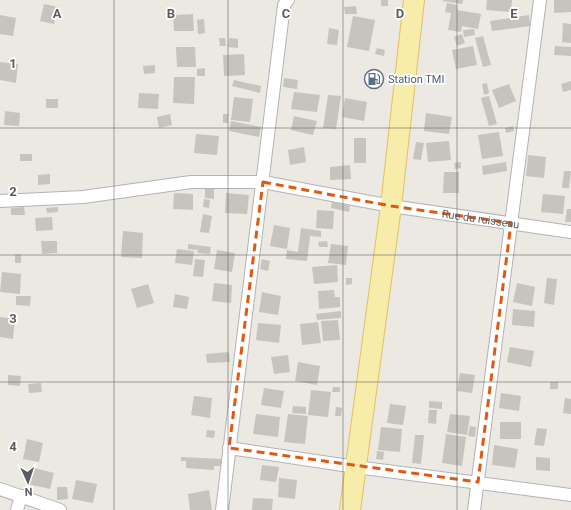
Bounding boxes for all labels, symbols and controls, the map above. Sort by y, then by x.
text: A [53,6,62,21]
text: B [167,6,175,21]
text: C [282,6,291,21]
text: D [396,6,404,21]
text: E [510,6,518,21]
text: 1 [9,56,17,71]
fuel station icon: Station TMI [363,68,385,90]
place label: Station TMI [388,73,444,86]
text: 2 [9,184,17,199]
street label: Rue du ruisseau [441,207,520,231]
text: 3 [9,311,17,326]
text: 4 [9,439,17,454]
north arrow [8,462,48,502]
text: N [24,485,33,498]

